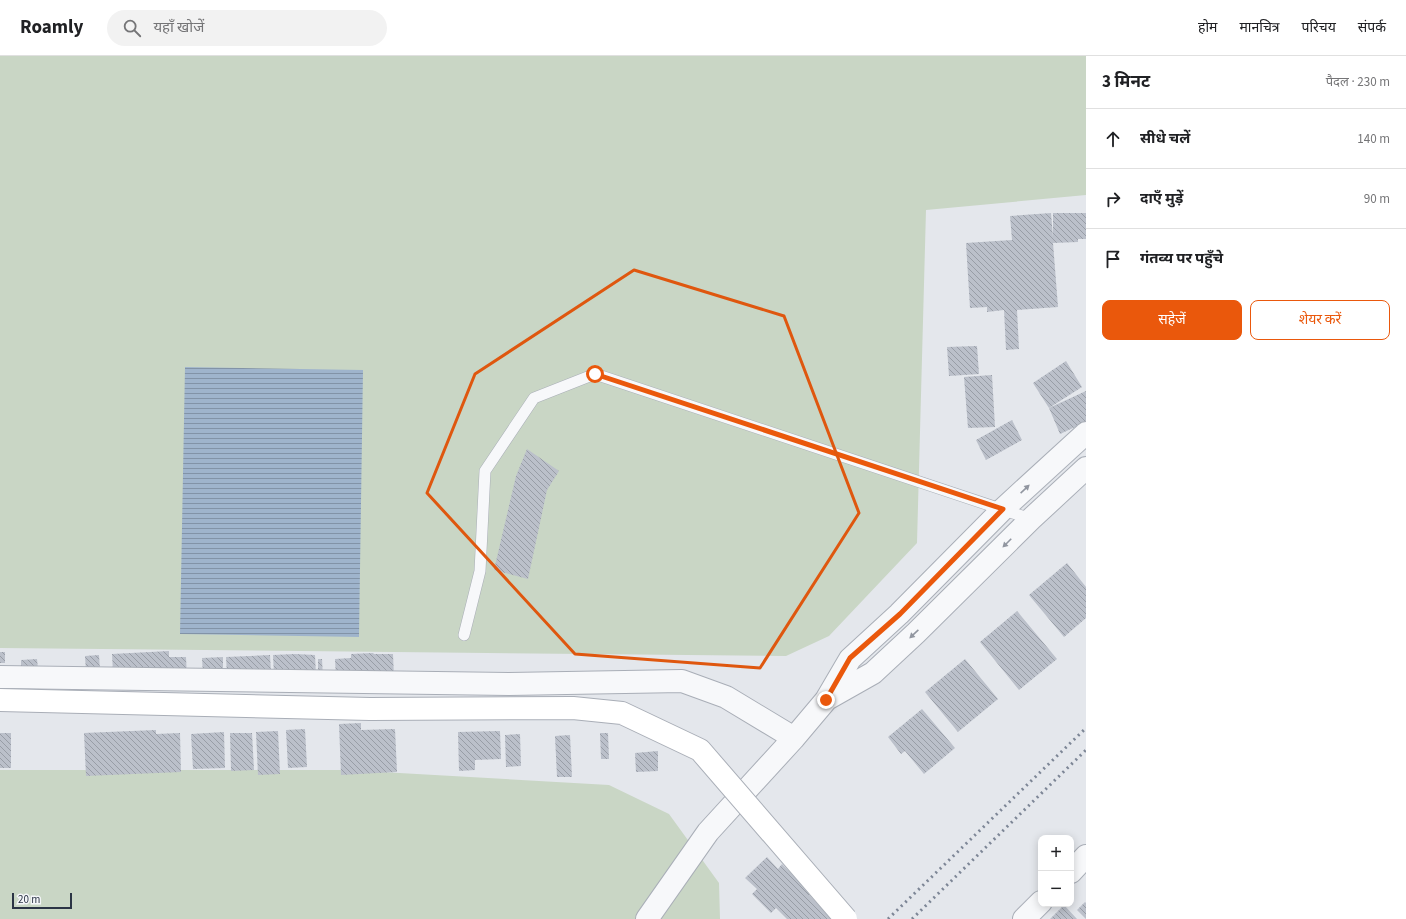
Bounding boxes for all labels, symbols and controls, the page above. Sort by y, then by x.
search box [107,10,387,46]
text: Roamly [20,14,83,41]
icon: search [121,17,143,39]
text: यहाँ खोजें [153,17,204,38]
text: होम [1198,18,1217,38]
text: मानचित्र [1239,18,1280,38]
text: परिचय [1302,18,1336,38]
text: संपर्क [1358,18,1386,38]
text: 3 मिनट [1102,70,1150,94]
text: पैदल · 230 m [1326,73,1390,91]
icon: ahead [1102,128,1124,150]
text: सीधे चलें [1140,128,1190,149]
text: 140 m [1357,130,1390,148]
icon: right [1102,188,1124,210]
text: दाएँ मुड़ें [1140,188,1183,209]
text: 90 m [1364,190,1390,208]
icon: arrive [1102,248,1124,270]
text: गंतव्य पर पहुँचे [1140,248,1223,269]
button: सहेजें [1102,300,1242,340]
button: शेयर करें [1250,300,1390,340]
route start [586,365,604,383]
one-way arrow [1020,485,1030,494]
one-way arrow [1002,538,1012,548]
one-way arrow [909,629,919,639]
route end [817,691,835,709]
map controls [1038,835,1074,907]
button: + [1038,835,1074,871]
button: − [1038,871,1074,907]
scale bar [12,891,72,910]
text: 20 m [18,892,40,907]

